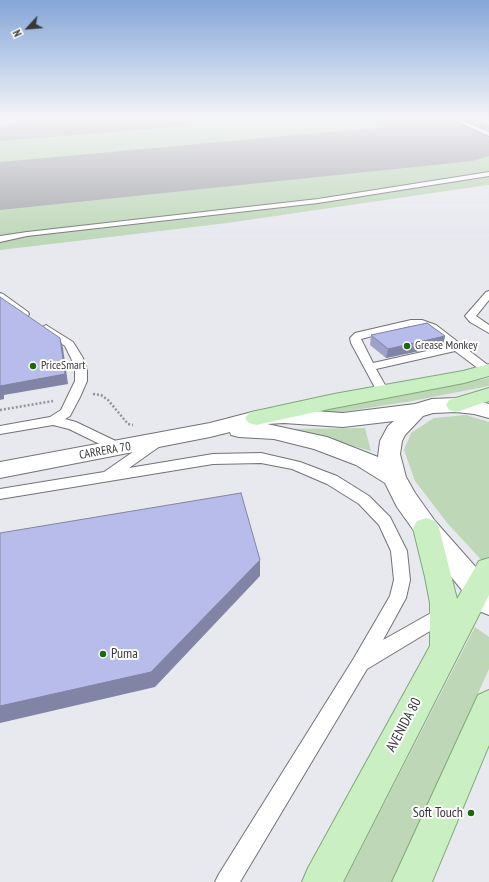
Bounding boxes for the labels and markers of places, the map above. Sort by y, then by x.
place label: Grease Monkey [415,339,477,353]
marker: Grease Monkey [402,341,412,351]
place label: PriceSmart [41,359,86,373]
marker: PriceSmart [28,361,38,371]
place label: Puma [111,646,138,662]
marker: Puma [98,649,108,659]
place label: Soft Touch [413,805,463,821]
marker: Soft Touch [466,808,476,818]

